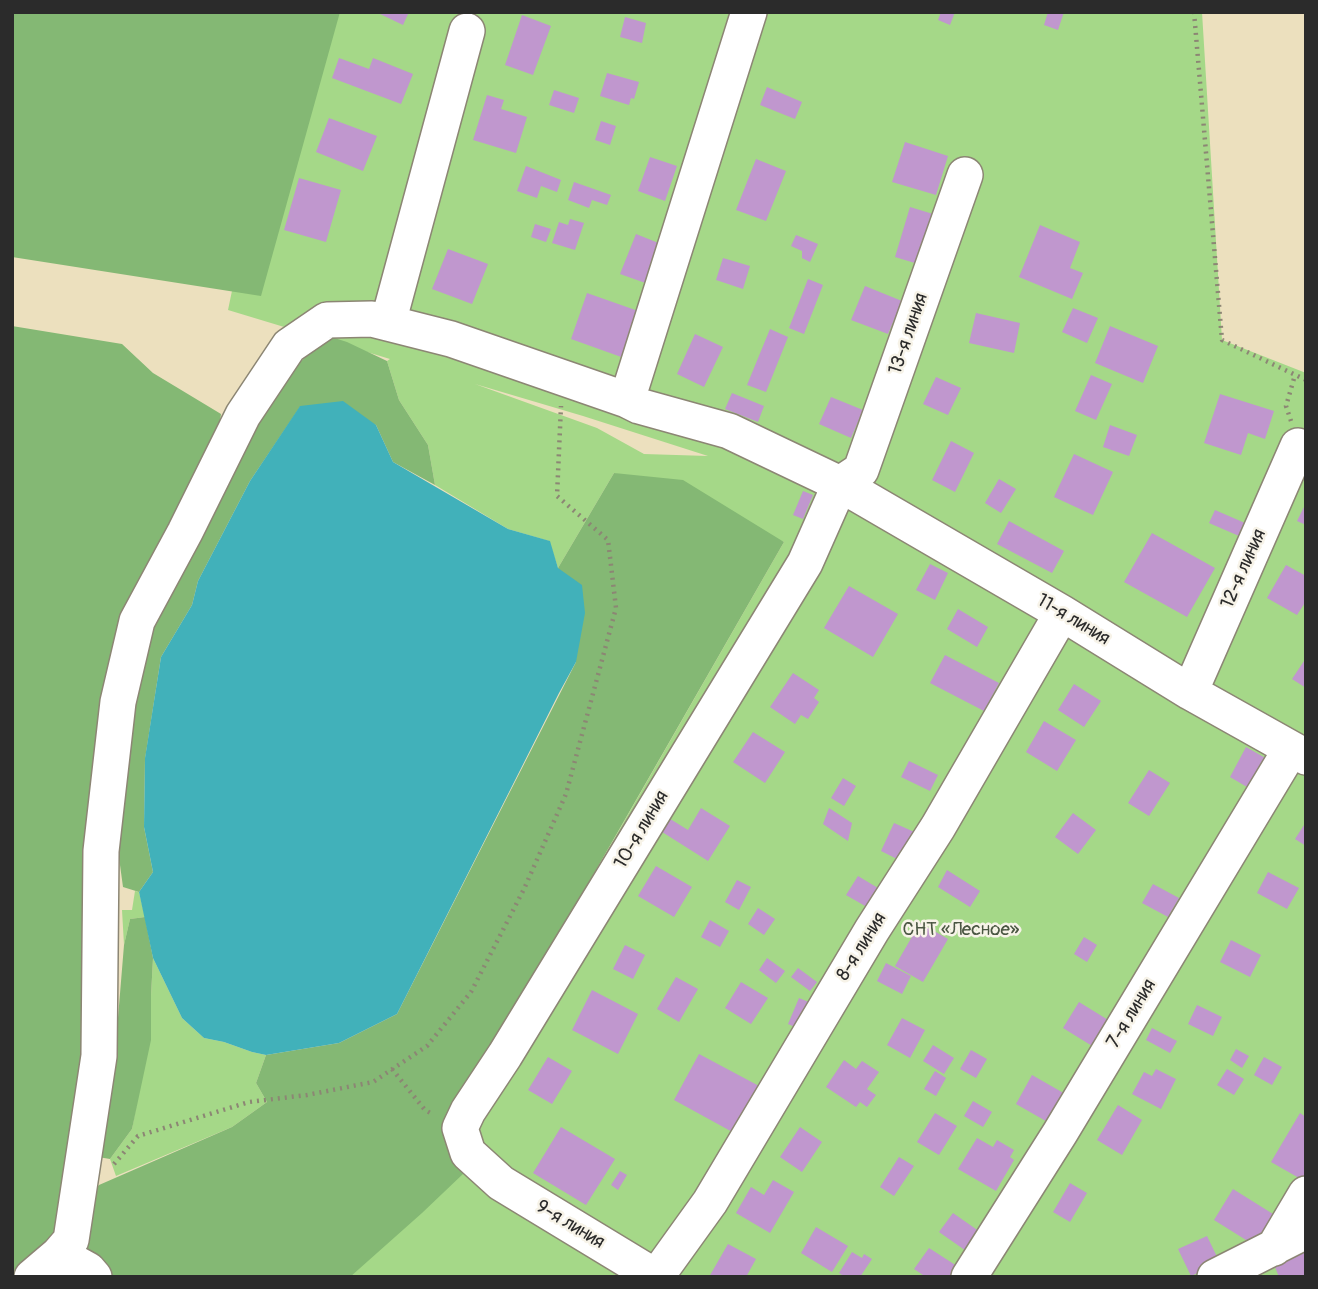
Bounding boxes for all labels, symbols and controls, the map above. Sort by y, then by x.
street label: 13-я линия [884,290,934,378]
street label: 12-я линия [1216,526,1272,612]
street label: 11-я линия [1032,589,1114,651]
street label: 10-я линия [610,787,674,873]
street label: 8-я линия [832,909,892,985]
park label: СНТ «Лесное» [903,919,1019,941]
street label: 7-я линия [1103,975,1161,1053]
street label: 9-я линия [531,1196,609,1254]

